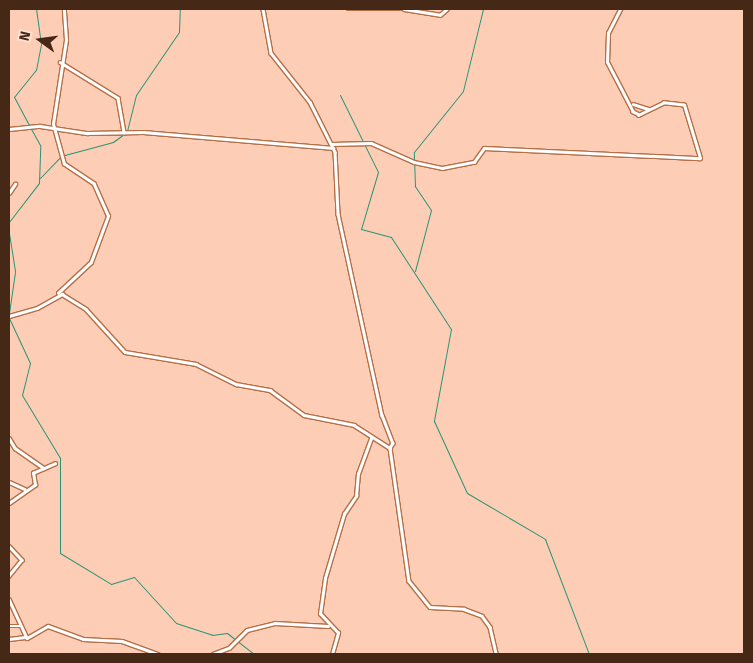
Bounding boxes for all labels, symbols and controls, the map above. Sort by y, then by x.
north arrow [15,15,65,65]
text: N [16,30,34,43]

